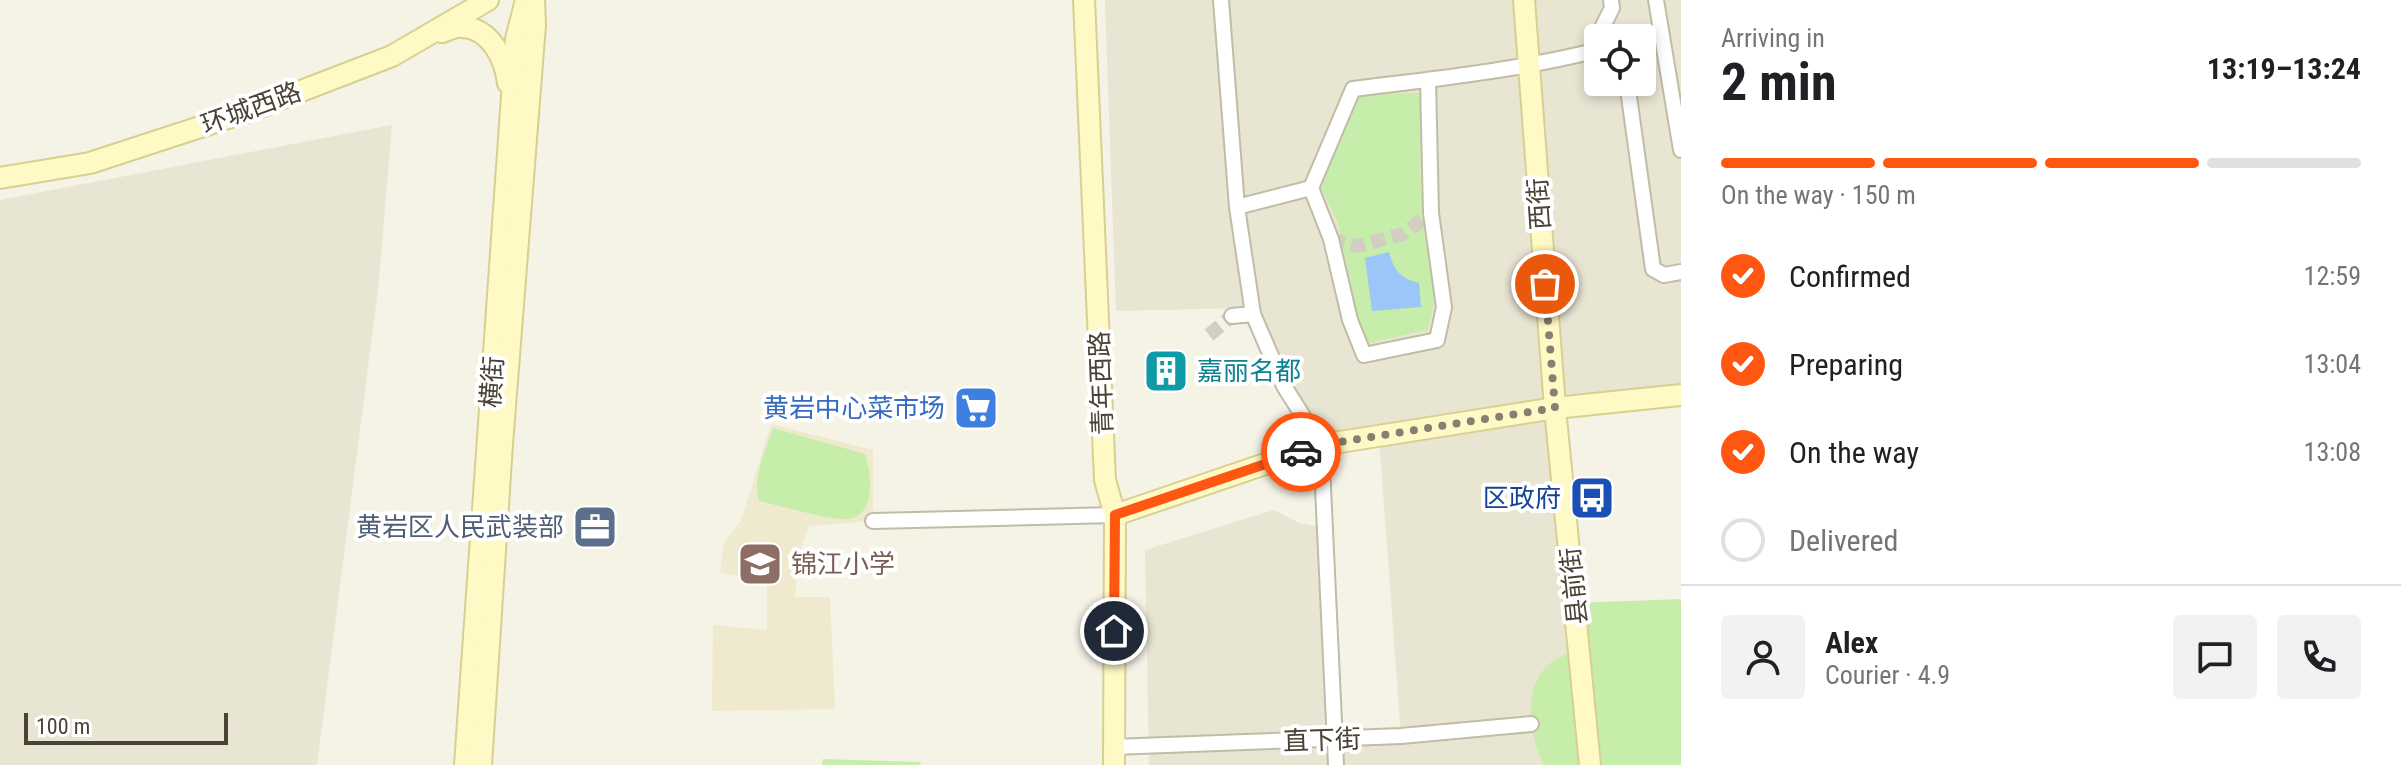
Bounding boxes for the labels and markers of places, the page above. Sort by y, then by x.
pin [1511,250,1579,318]
building icon: 嘉丽名都 [1142,347,1190,395]
place label: 嘉丽名都 [1197,356,1301,386]
supermarket icon: 黄岩中心菜市场 [952,384,1000,432]
place label: 黄岩中心菜市场 [763,393,945,423]
bus stop icon: 区政府 [1568,474,1616,522]
place label: 区政府 [1483,483,1561,513]
office icon: 黄岩区人民武装部 [571,503,619,551]
place label: 黄岩区人民武装部 [356,512,564,542]
school or university icon: 锦江小学 [736,540,784,588]
place label: 锦江小学 [791,549,895,579]
pin [1080,597,1148,665]

